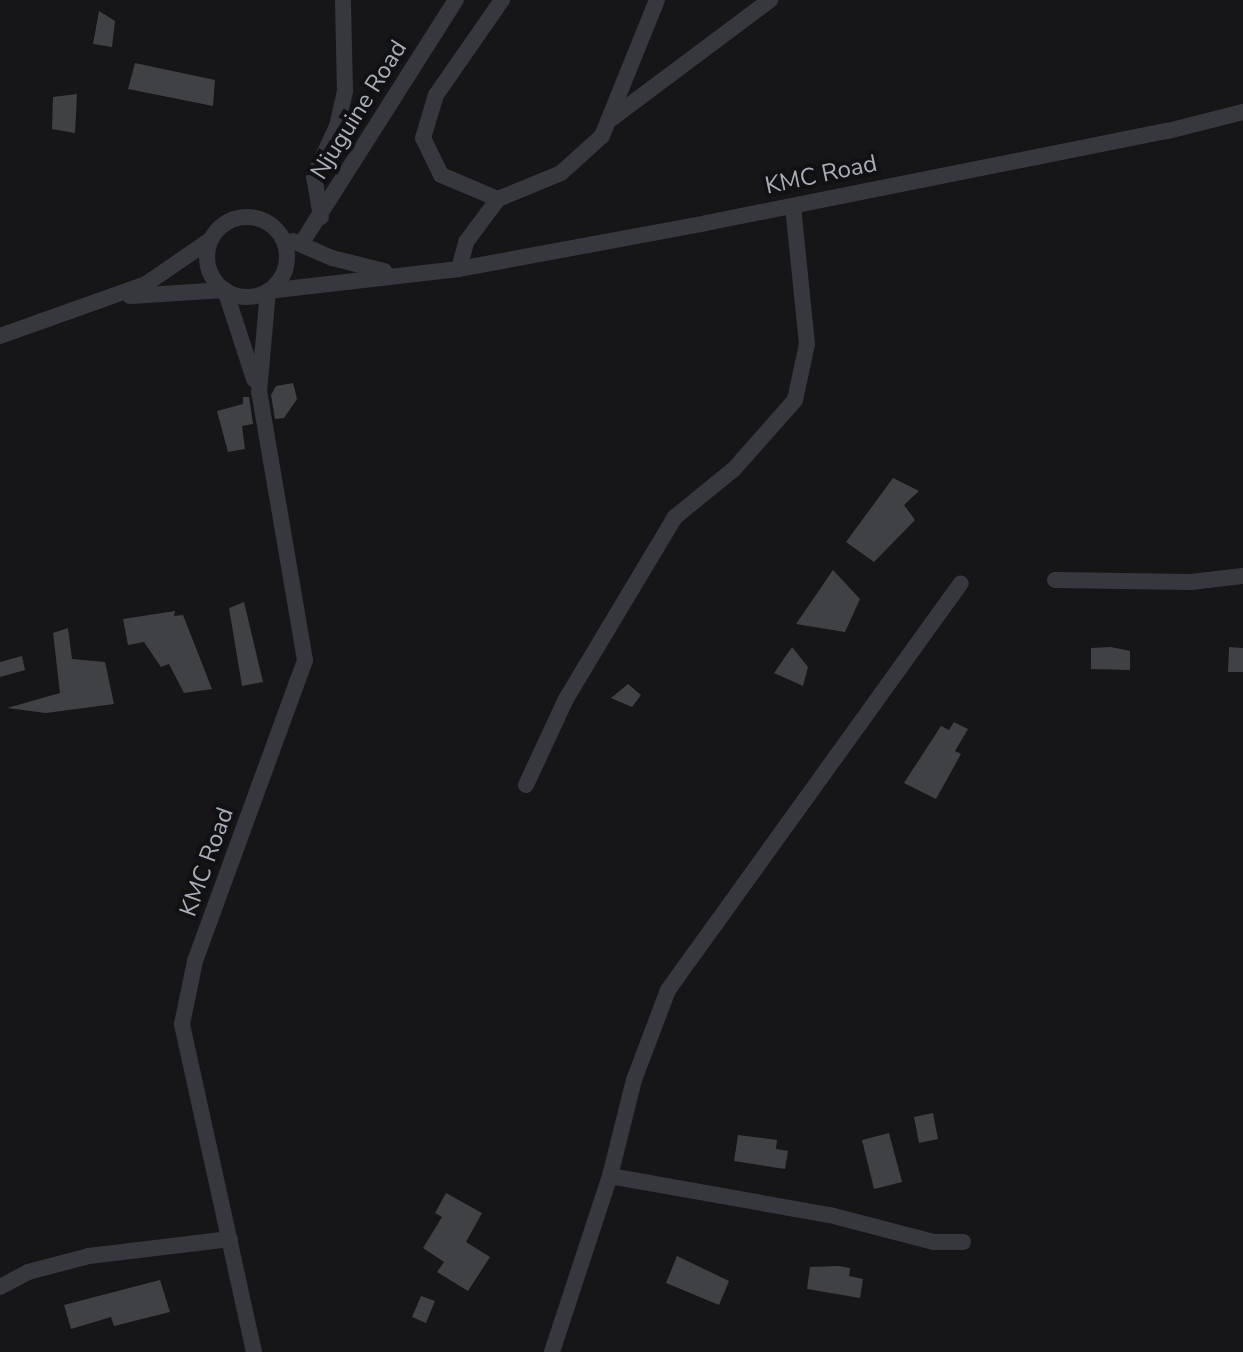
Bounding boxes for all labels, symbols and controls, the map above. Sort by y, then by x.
street label: Njuguine Road [305,35,413,185]
street label: KMC Road [762,149,880,201]
street label: KMC Road [174,804,240,920]

